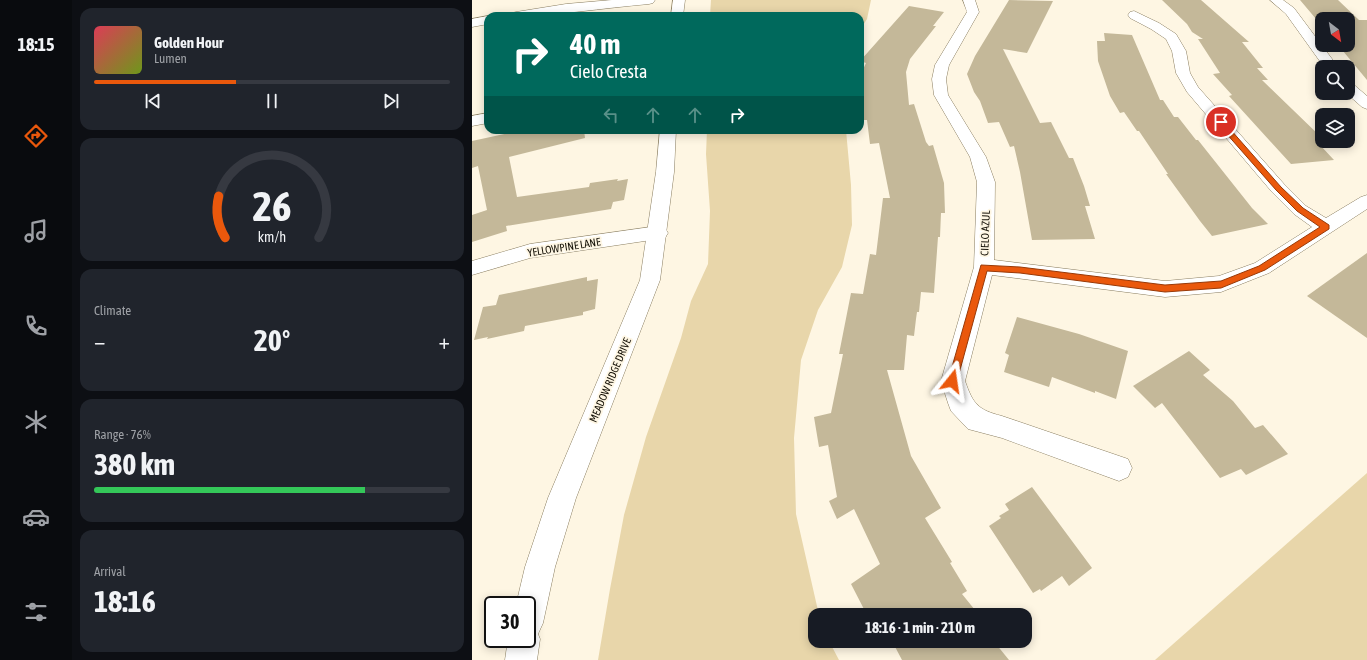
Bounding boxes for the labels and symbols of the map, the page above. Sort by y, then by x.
north arrow [1315,12,1355,52]
pin [1204,105,1238,139]
street label: CIELO AZUL [978,209,992,256]
street label: YELLOWPINE LANE [527,235,602,259]
street label: MEADOW RIDGE DRIVE [587,336,633,424]
position arrow [931,360,973,402]
speed limit sign: 30 [484,596,536,648]

